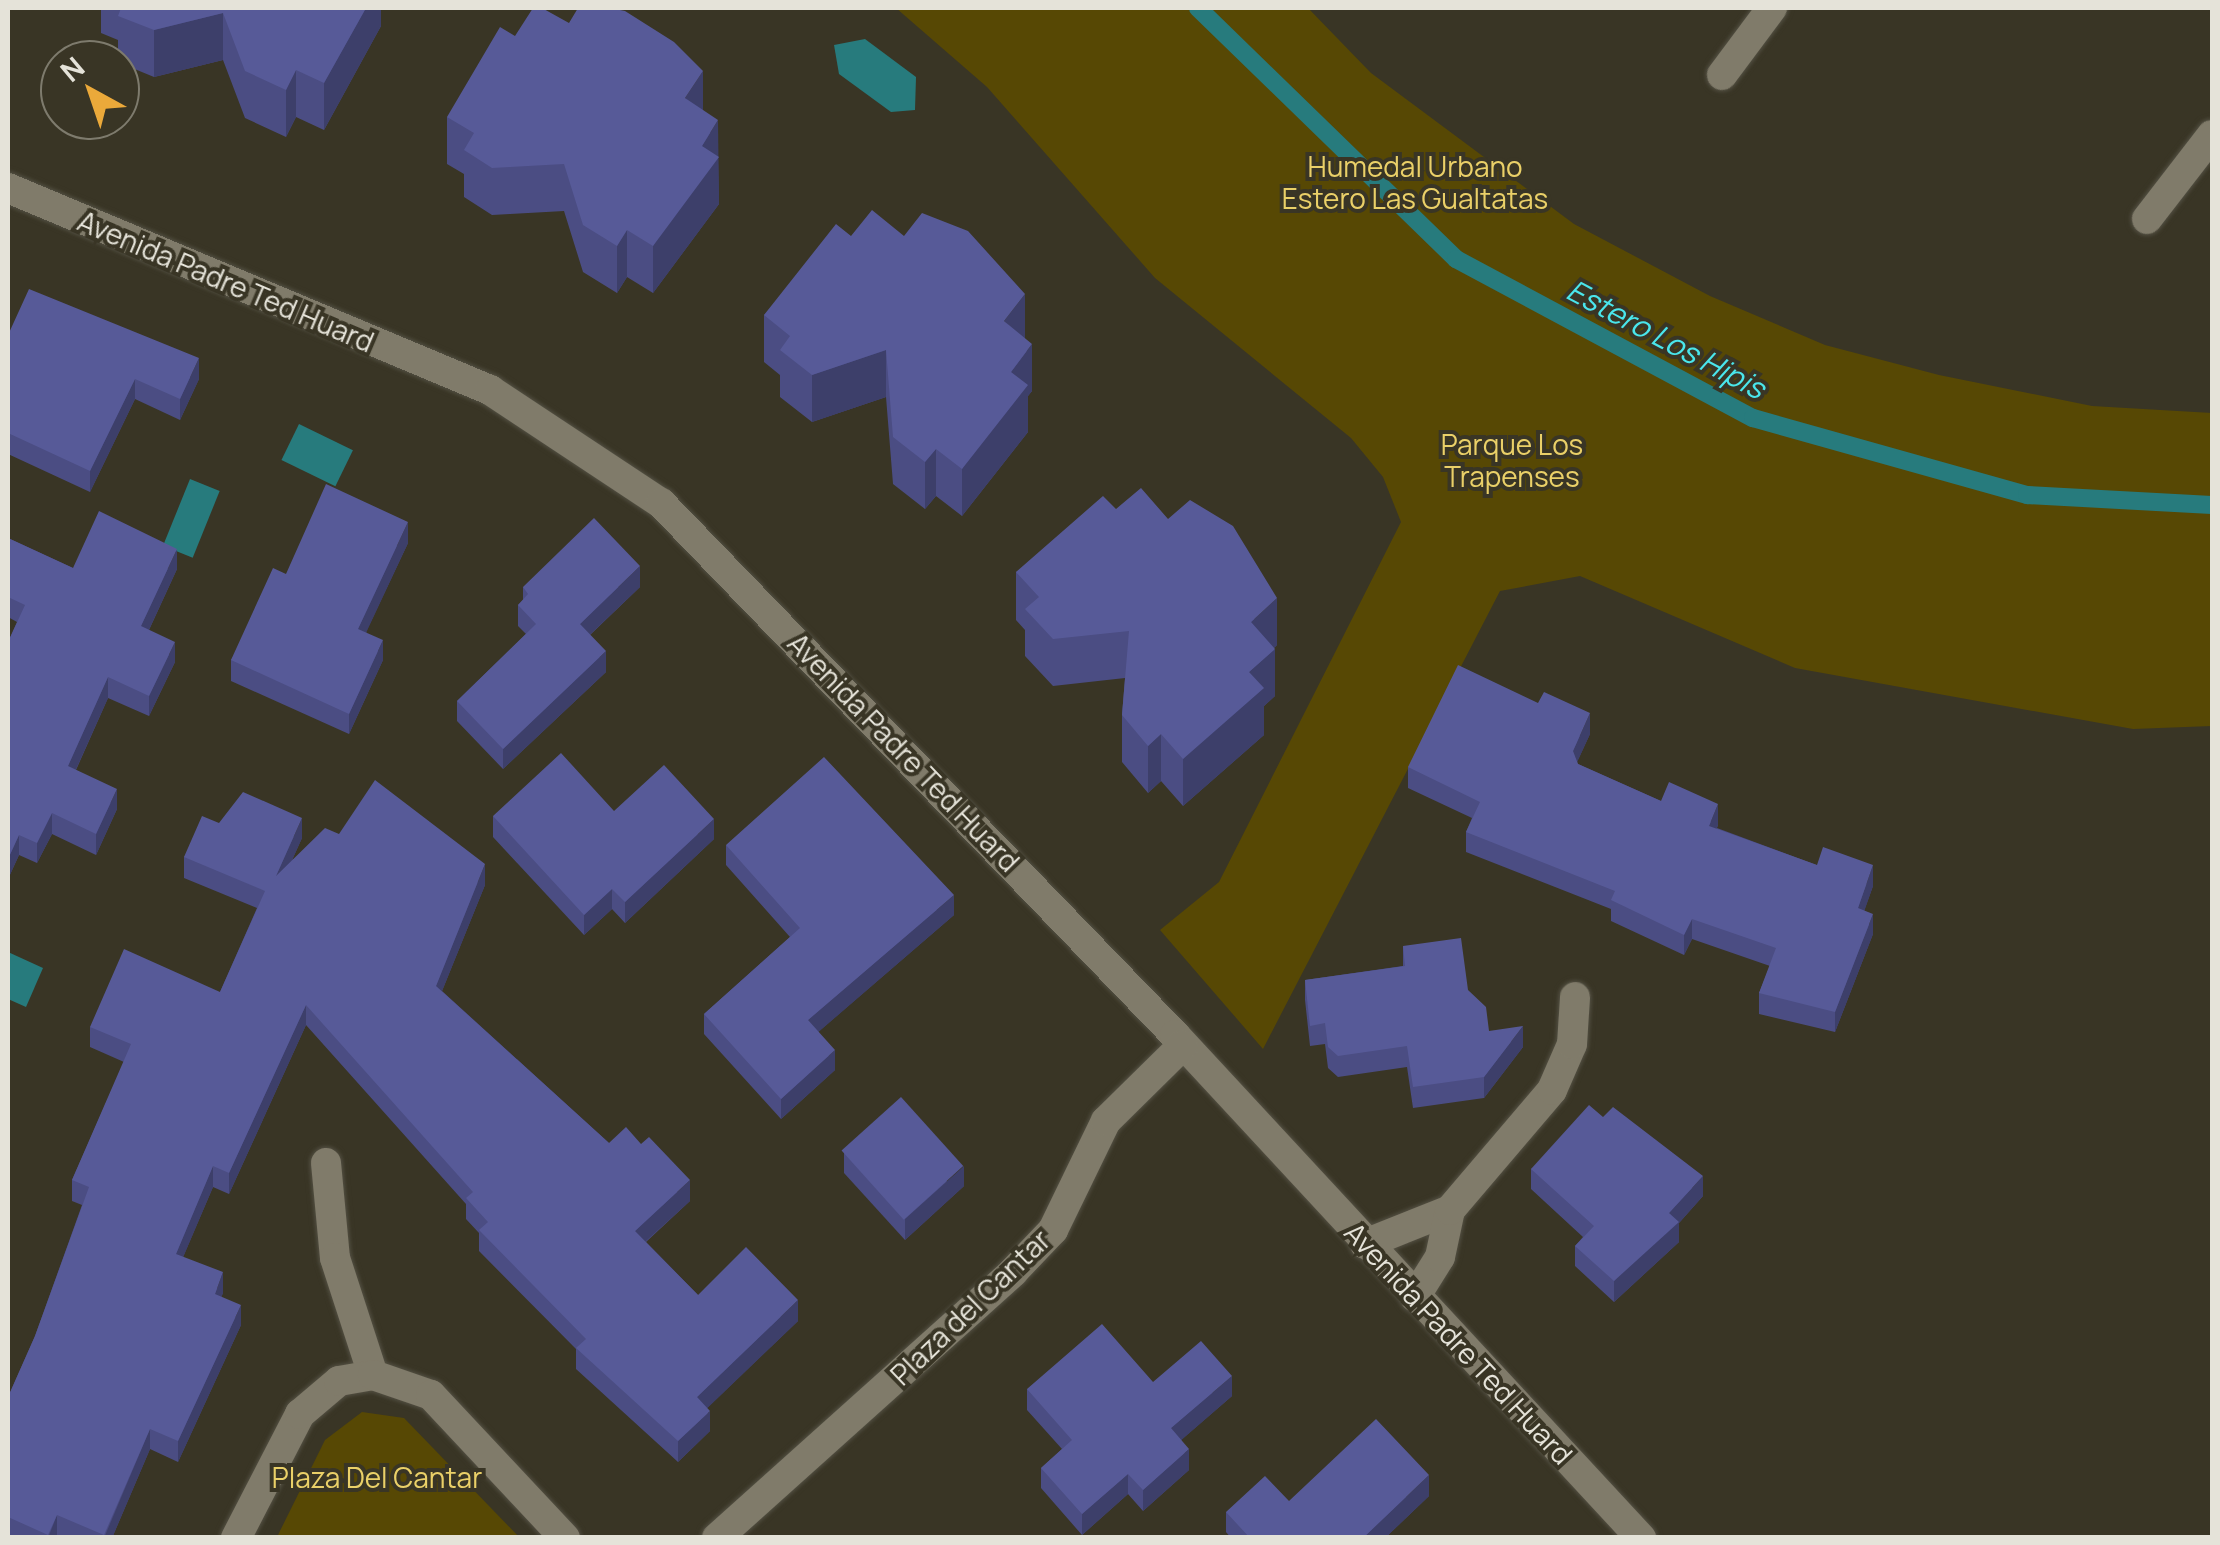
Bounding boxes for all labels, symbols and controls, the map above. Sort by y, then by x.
north arrow [40,40,140,140]
text: N [52,48,92,90]
park label: Humedal Urbano Estero Las Gualtatas [1282,149,1548,215]
street label: Avenida Padre Ted Huard [73,203,379,359]
water label: Estero Los Hipis [1561,272,1771,406]
park label: Parque Los Trapenses [1441,427,1583,493]
street label: Avenida Padre Ted Huard [781,626,1027,878]
street label: Avenida Padre Ted Huard [1338,1215,1580,1471]
street label: Plaza del Cantar [883,1223,1057,1391]
park label: Plaza Del Cantar [272,1460,482,1494]

